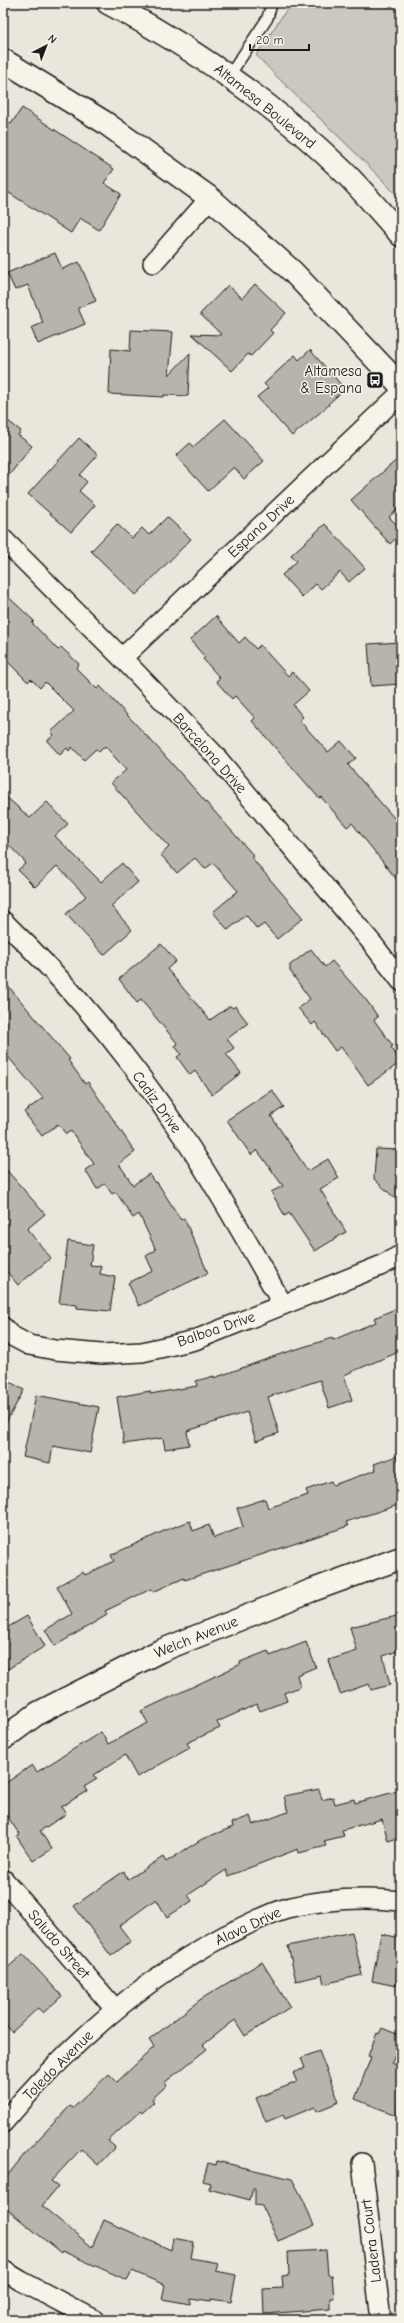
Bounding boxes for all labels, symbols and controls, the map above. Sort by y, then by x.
north arrow [26,26,66,66]
scale bar [250,26,309,52]
text: N [45,32,59,46]
text: 20 m [256,33,284,47]
street label: Altamesa Boulevard [211,60,319,152]
place label: Altamesa & Espana [300,362,362,397]
bus stop icon: Altamesa & Espana [365,370,385,390]
street label: Espana Drive [224,490,298,561]
street label: Barcelona Drive [169,709,251,797]
street label: Cadiz Drive [129,1068,186,1137]
street label: Balboa Drive [175,1307,258,1351]
street label: Welch Avenue [151,1612,241,1662]
street label: Alava Drive [212,1903,284,1949]
street label: Saludo Street [24,1906,94,1983]
street label: Toledo Avenue [19,2026,97,2104]
street label: Ladera Court [357,2198,385,2284]

